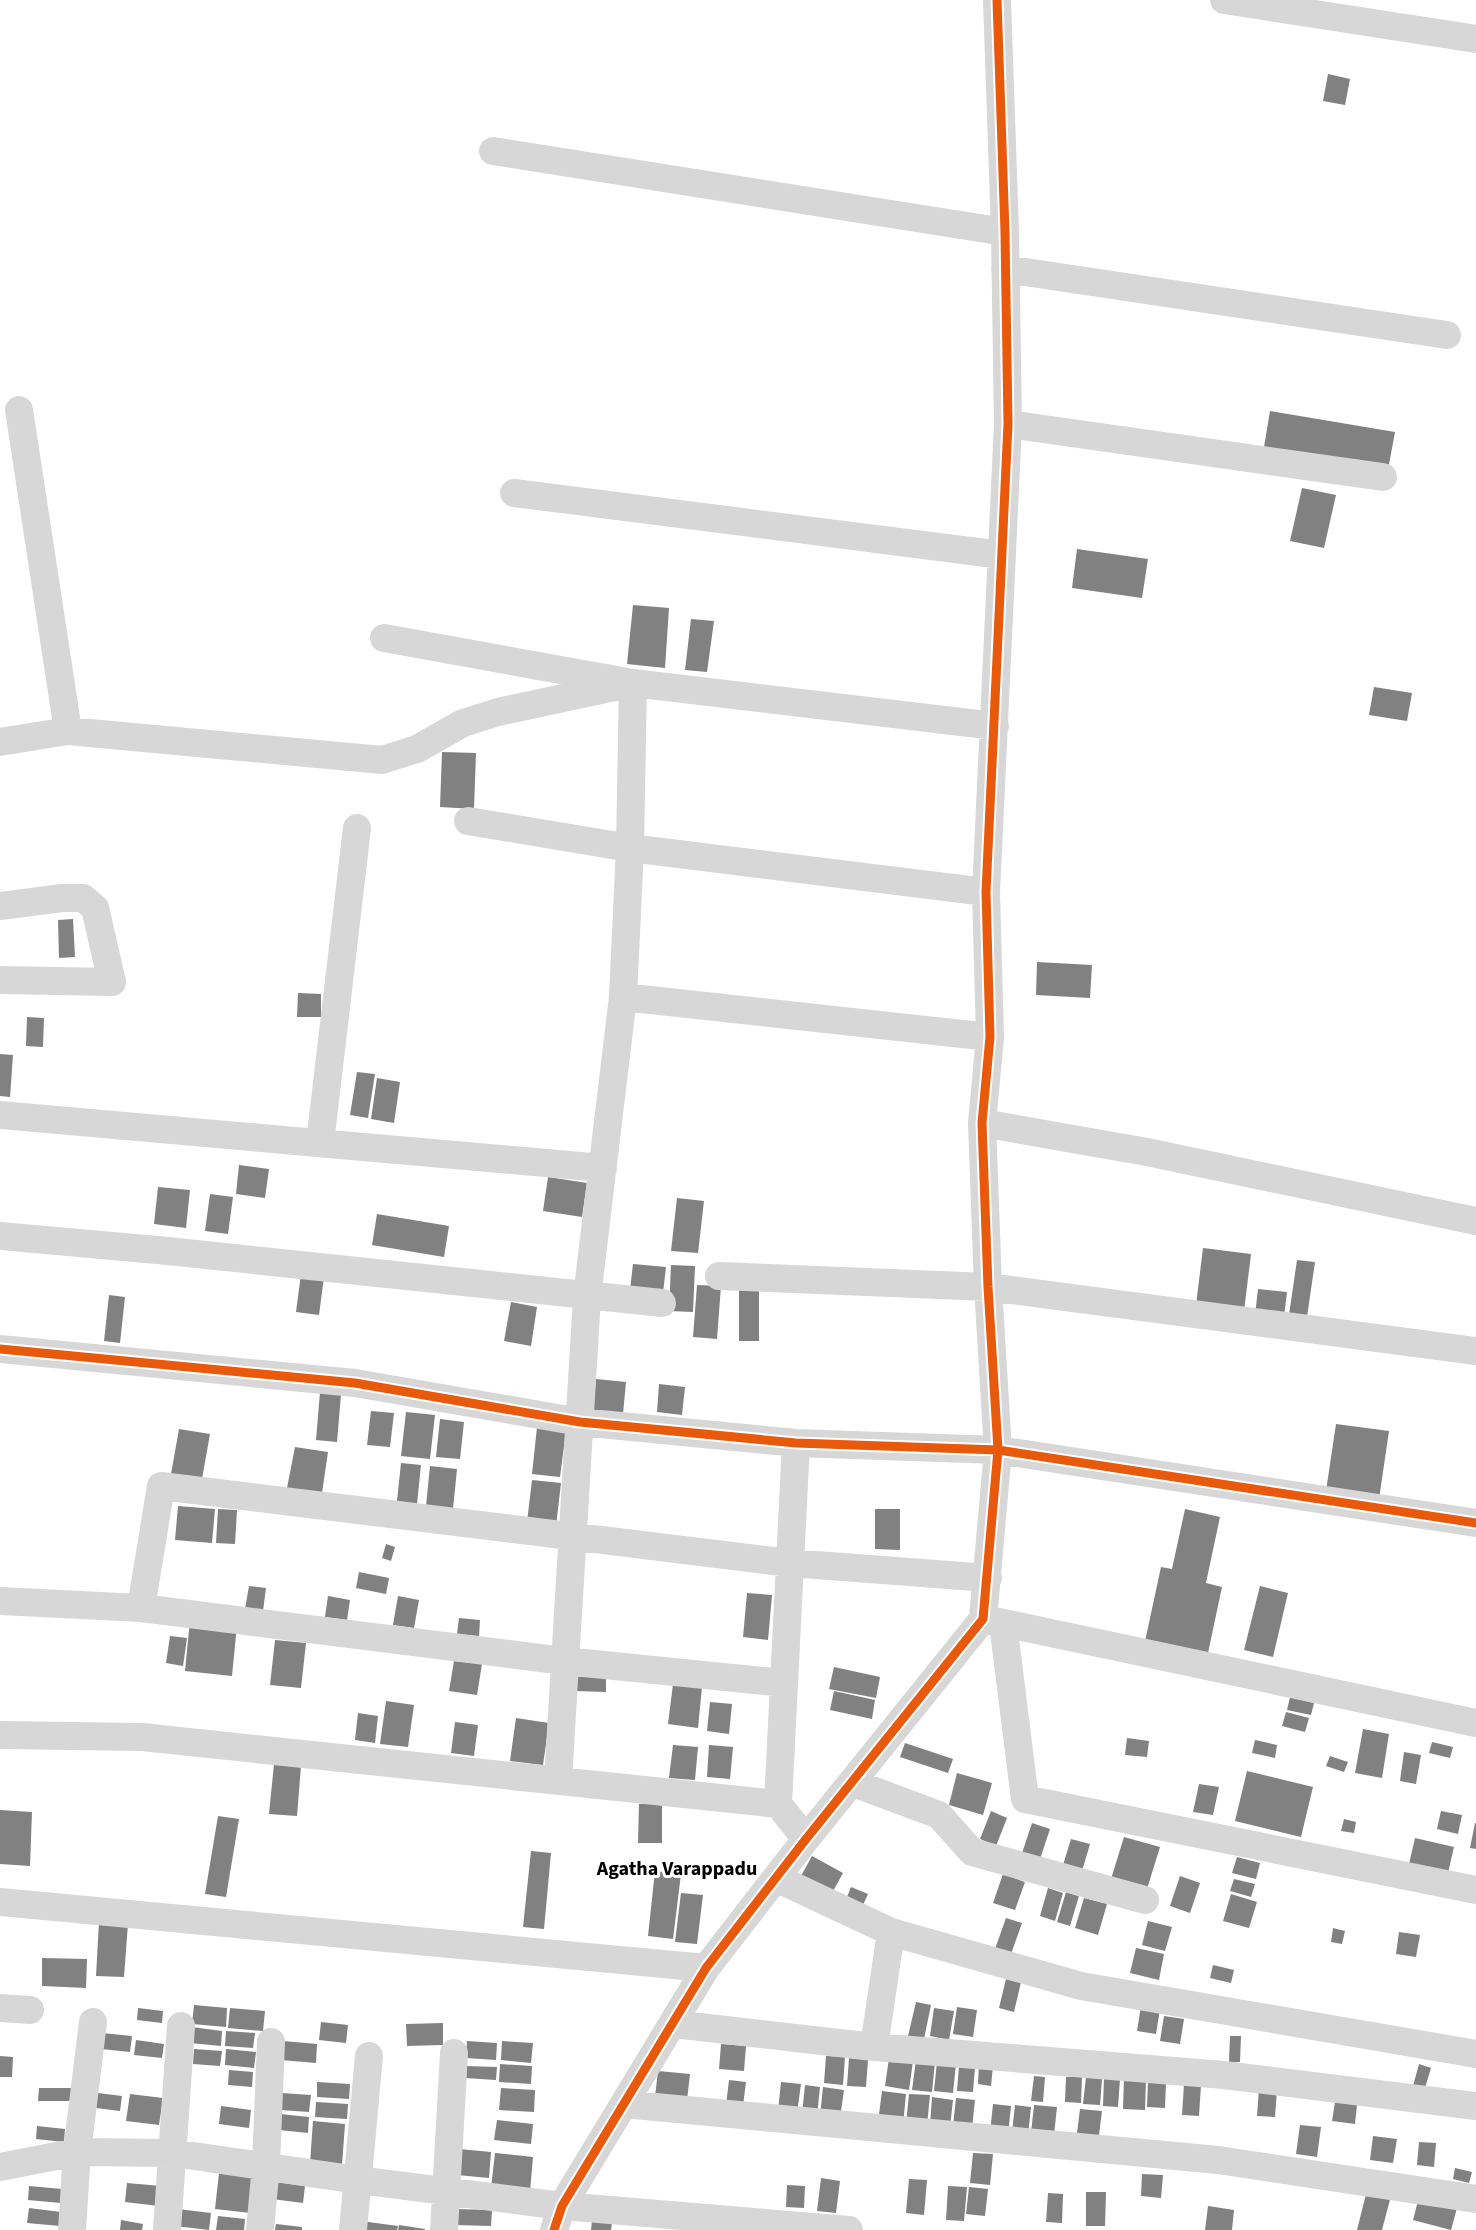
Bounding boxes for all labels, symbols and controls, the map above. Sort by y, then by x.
district label: Agatha Varappadu [596,1855,757,1883]

